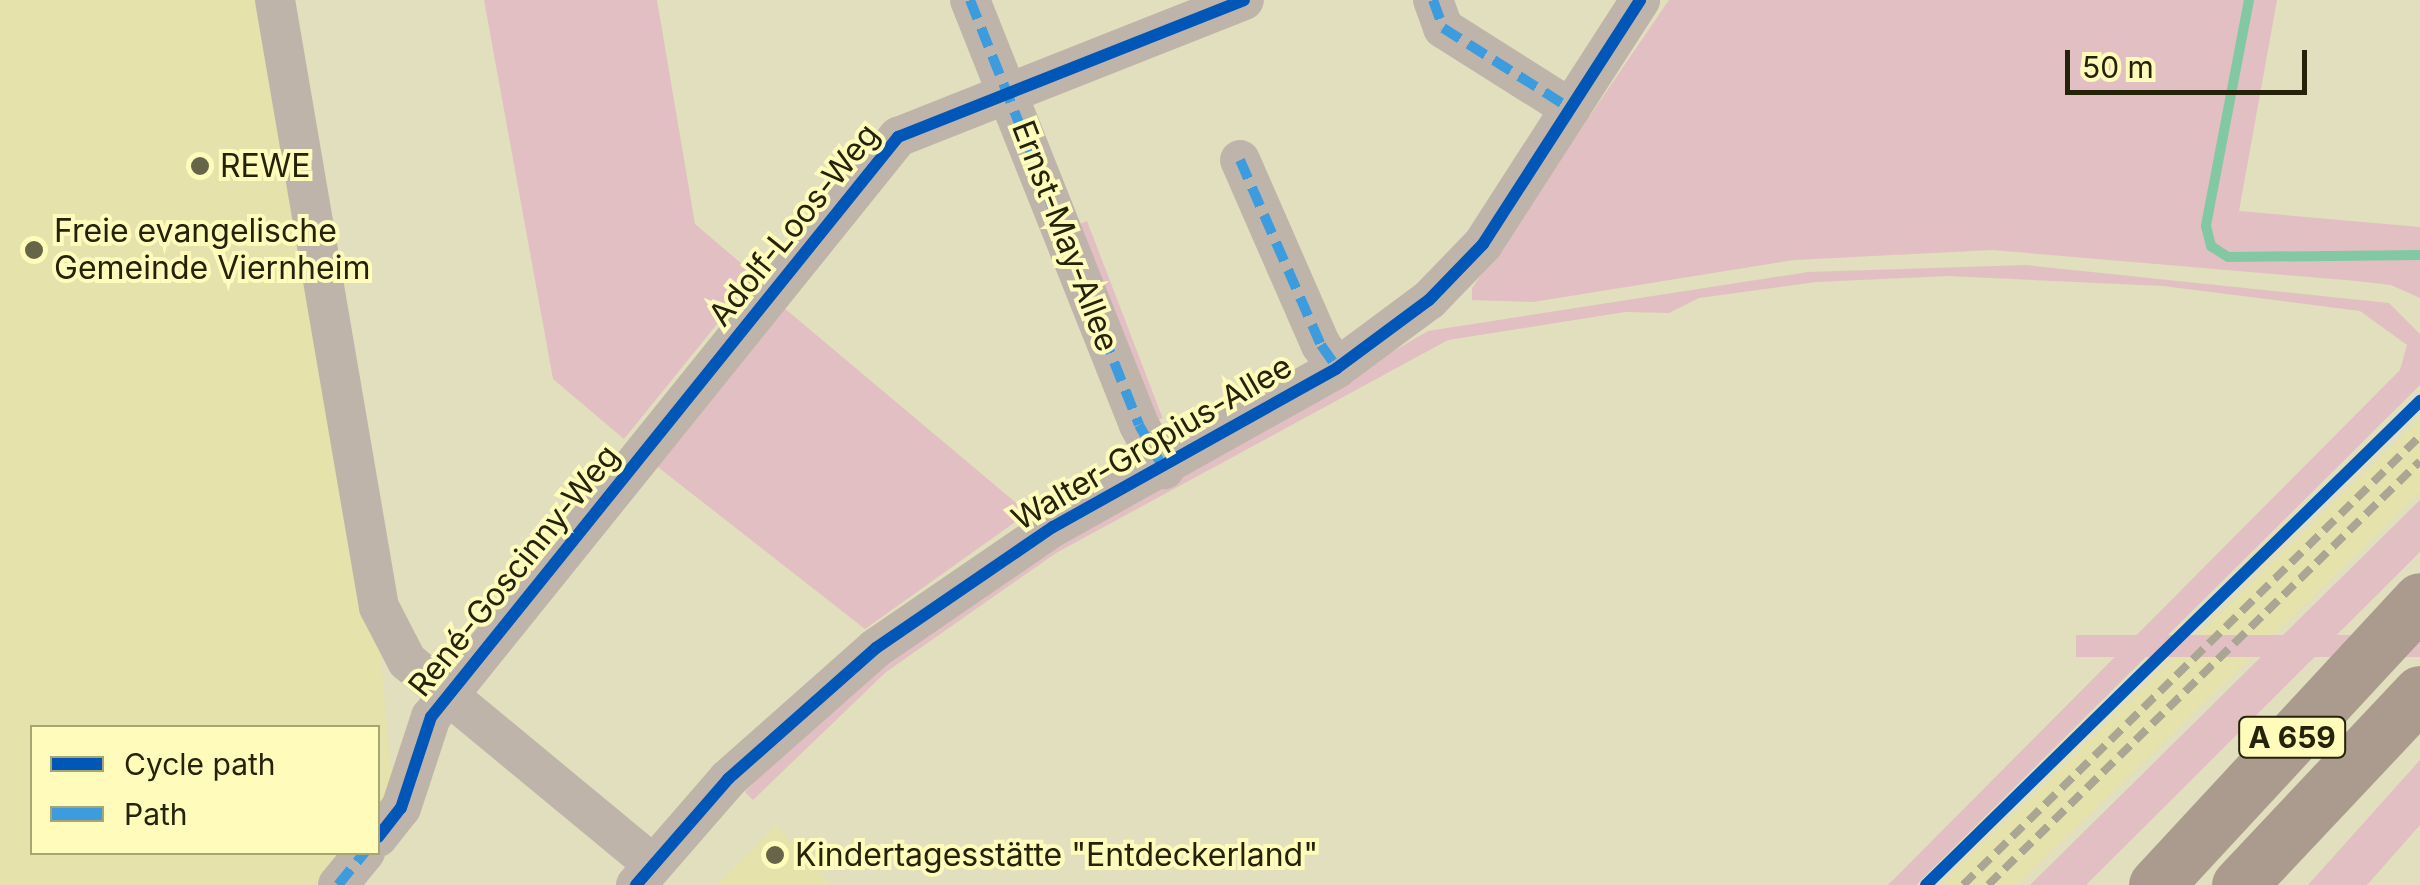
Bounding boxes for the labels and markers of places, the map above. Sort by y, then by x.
place label: REWE [220,147,311,185]
marker: REWE [189,155,211,177]
place label: Freie evangelische Gemeinde Viernheim [54,213,370,288]
marker: Freie evangelische Gemeinde Viernheim [23,239,45,261]
place label: Kindertagesstätte "Entdeckerland" [795,836,1318,874]
marker: Kindertagesstätte "Entdeckerland" [764,844,786,866]

